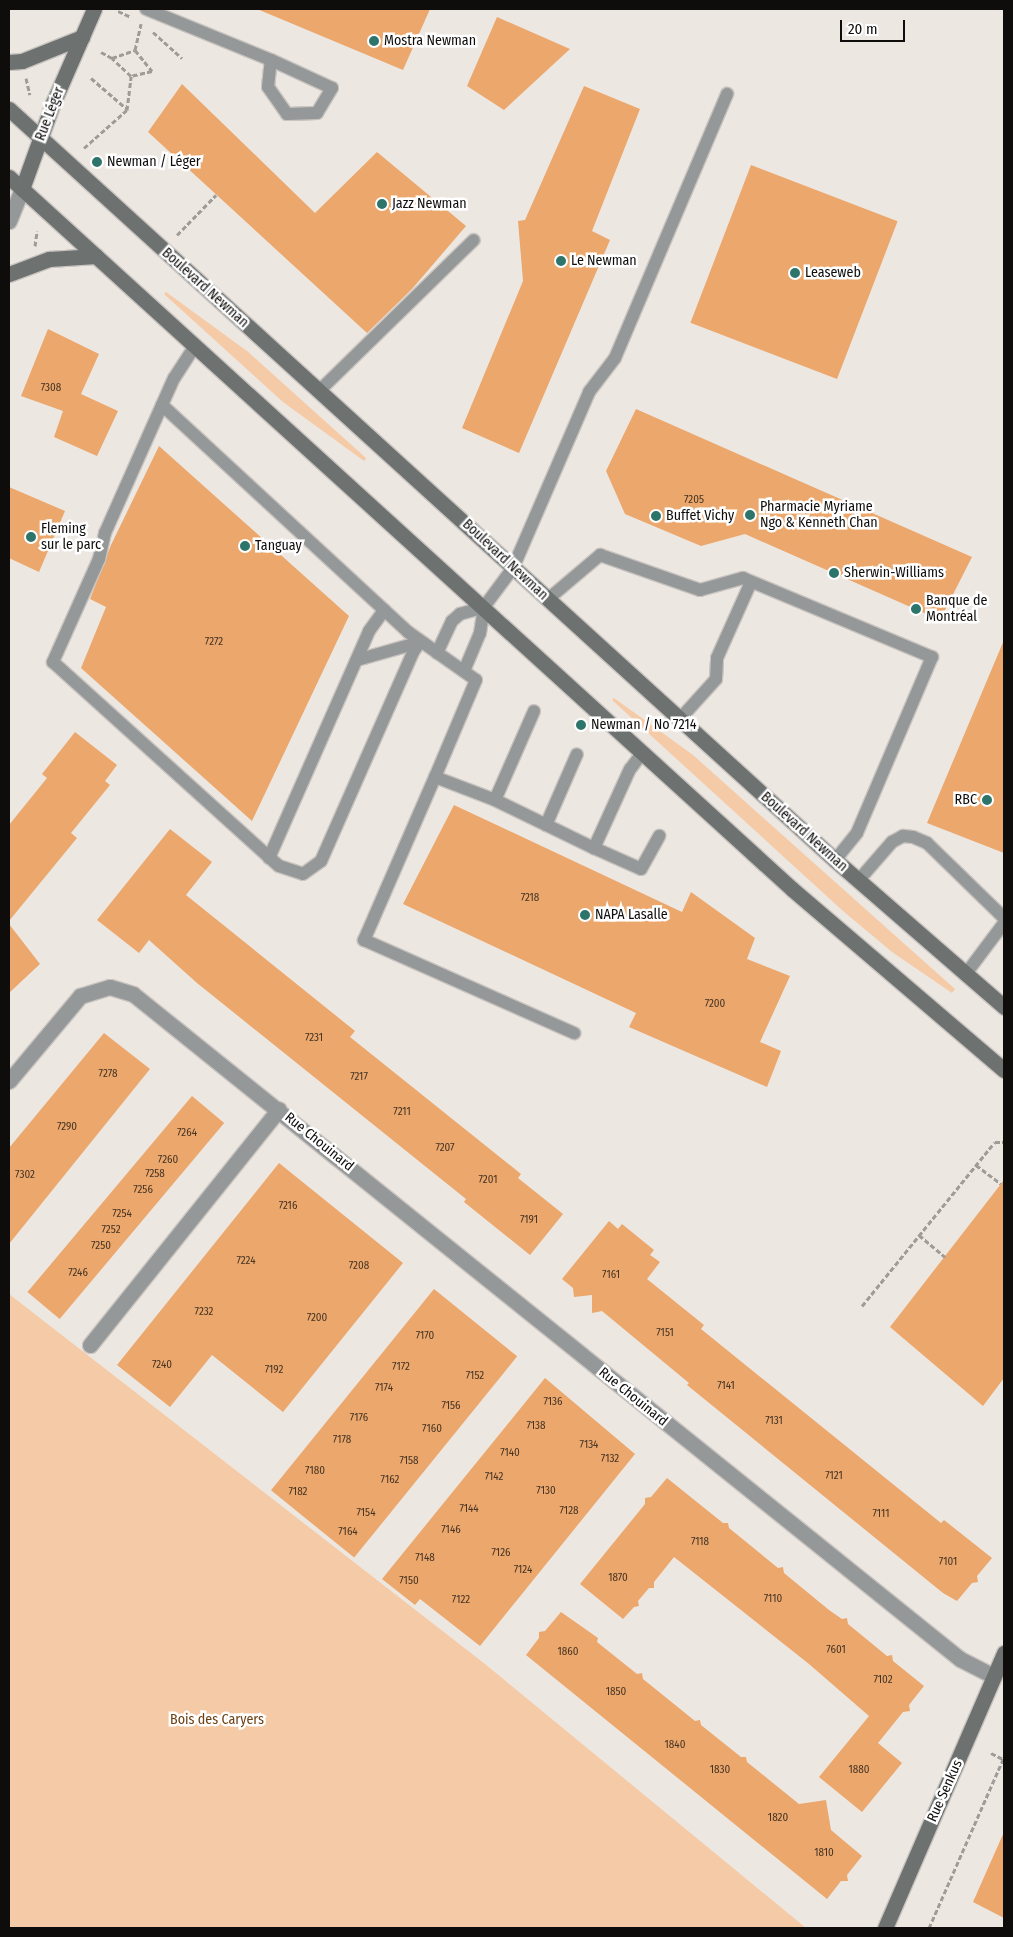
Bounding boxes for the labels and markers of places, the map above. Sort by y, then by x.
place label: Mostra Newman [384,33,476,49]
marker: Mostra Newman [368,35,380,47]
place label: Newman / Léger [107,154,201,170]
marker: Newman / Léger [91,156,103,168]
place label: Jazz Newman [392,196,467,212]
marker: Jazz Newman [376,198,388,210]
place label: Le Newman [571,253,637,269]
marker: Le Newman [555,255,567,267]
place label: Leaseweb [805,265,861,281]
marker: Leaseweb [789,267,801,279]
place label: Pharmacie Myriame Ngo & Kenneth Chan [760,499,878,532]
place label: Buffet Vichy [666,508,734,524]
marker: Pharmacie Myriame Ngo & Kenneth Chan [744,509,756,521]
marker: Buffet Vichy [650,510,662,522]
place label: Fleming sur le parc [41,521,101,554]
marker: Fleming sur le parc [25,531,37,543]
place label: Tanguay [255,538,302,554]
marker: Tanguay [239,540,251,552]
place label: Sherwin-Williams [844,565,944,581]
marker: Sherwin-Williams [828,567,840,579]
place label: Banque de Montréal [926,593,987,626]
marker: Banque de Montréal [910,603,922,615]
place label: Newman / No 7214 [591,717,696,733]
marker: Newman / No 7214 [575,719,587,731]
place label: RBC [955,792,977,808]
marker: RBC [981,794,993,806]
place label: NAPA Lasalle [595,907,668,923]
marker: NAPA Lasalle [579,909,591,921]

